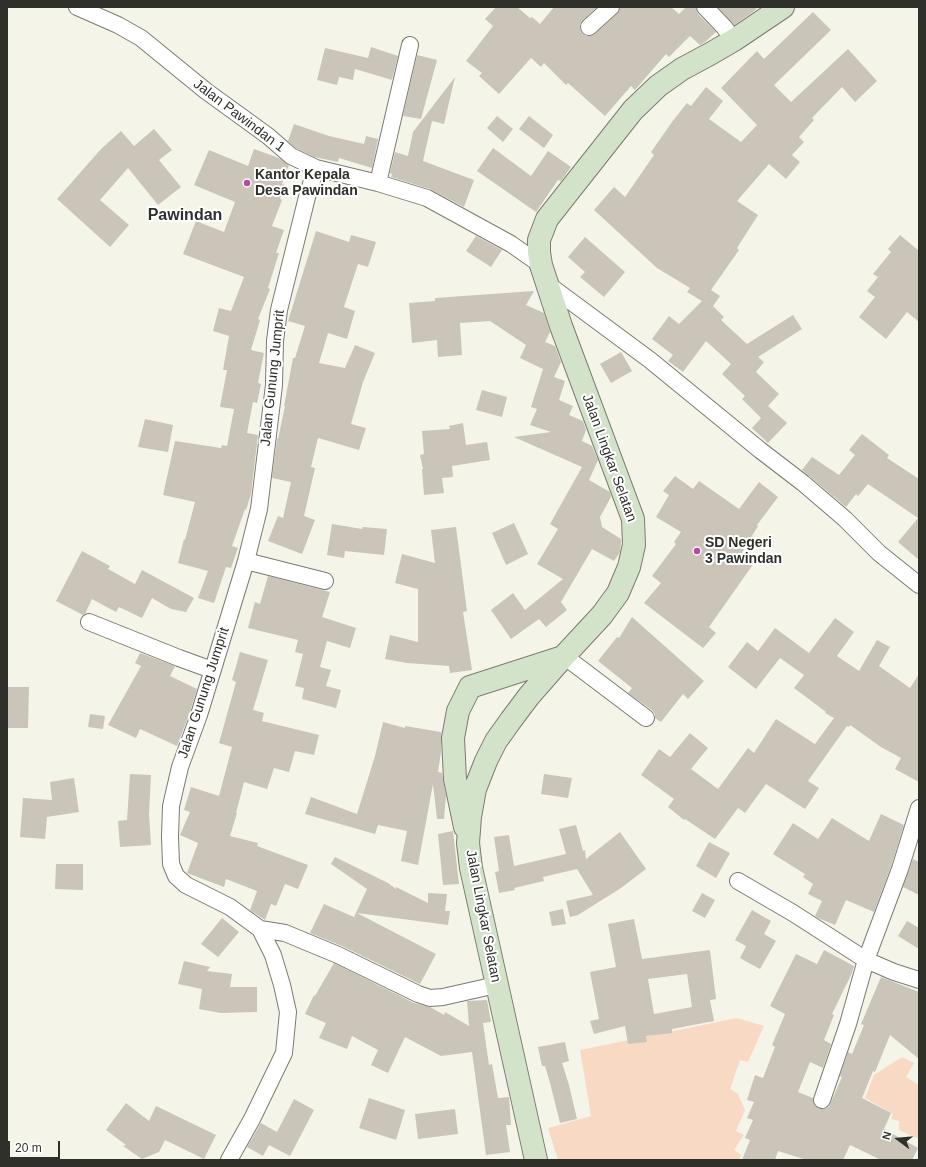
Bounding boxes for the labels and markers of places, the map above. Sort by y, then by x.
place label: Kantor Kepala Desa Pawindan [255,167,358,200]
marker: Kantor Kepala Desa Pawindan [242,178,252,188]
place label: SD Negeri 3 Pawindan [705,535,782,568]
marker: SD Negeri 3 Pawindan [692,546,702,556]

